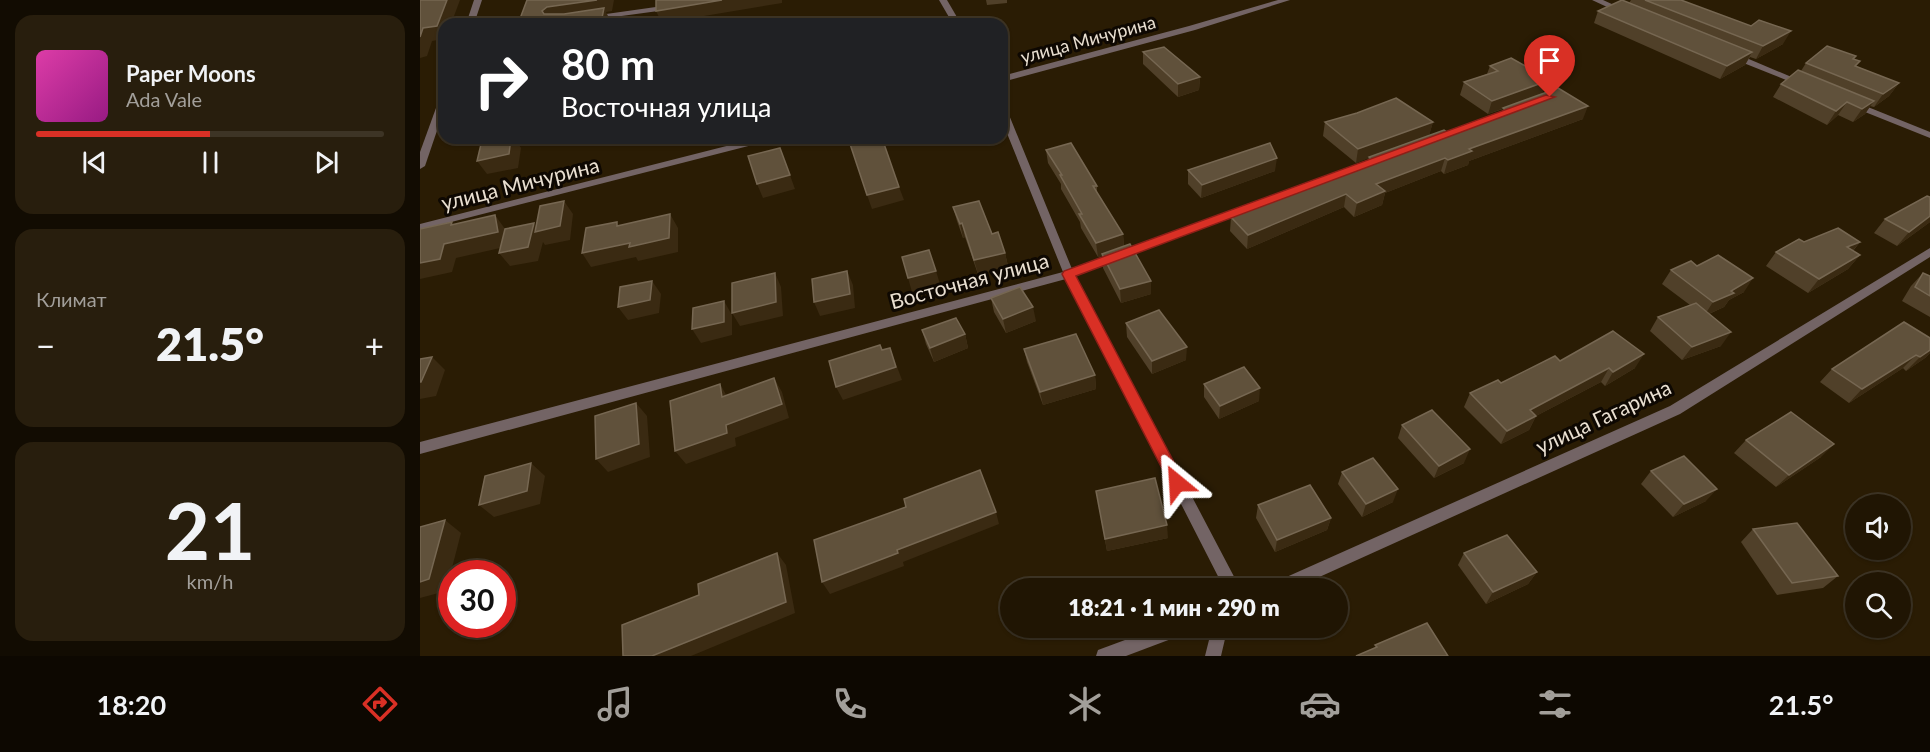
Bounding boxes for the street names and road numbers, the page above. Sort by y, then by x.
street label: улица Мичурина [1018,10,1158,68]
street label: улица Мичурина [438,151,602,215]
street label: Восточная улица [887,247,1051,313]
street label: улица Гагарина [1531,374,1675,458]

